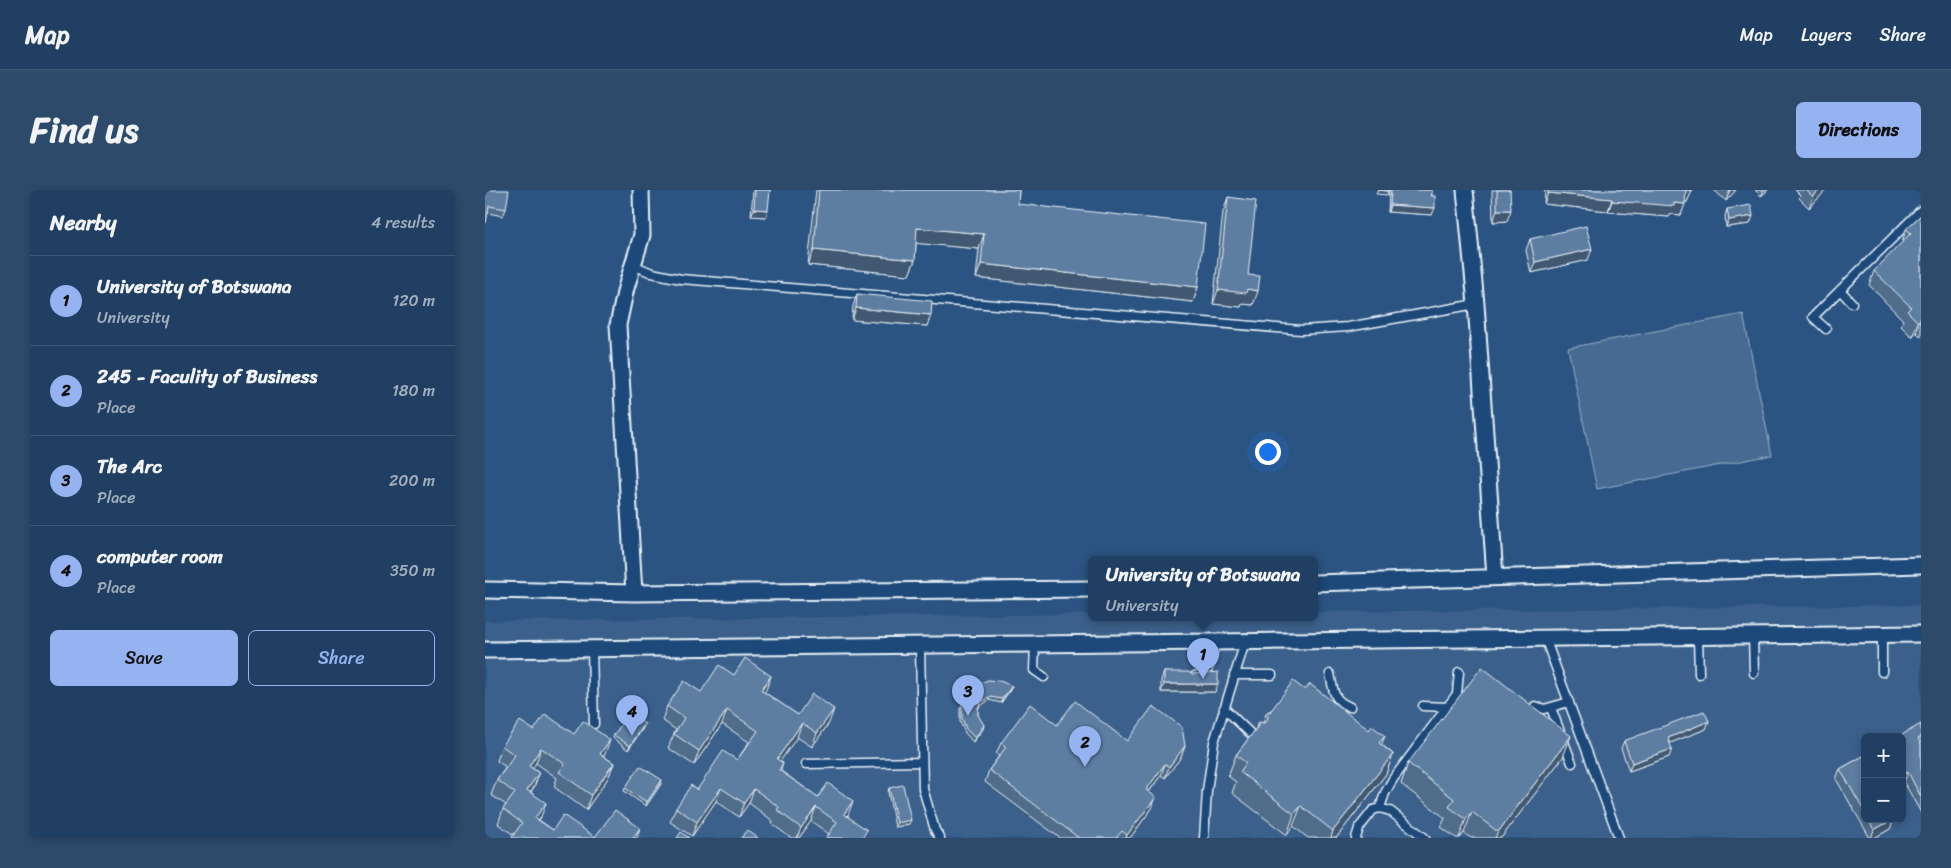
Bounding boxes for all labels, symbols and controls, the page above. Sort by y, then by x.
text: Map [25,14,69,56]
text: Map [1740,19,1773,51]
text: Layers [1801,19,1852,51]
text: Share [1880,19,1926,51]
text: Find us [30,99,138,161]
button: Directions [1796,102,1921,158]
text: Nearby [50,204,116,242]
text: 4 results [371,208,435,237]
text: University of Botswana [97,270,292,303]
text: 1 [63,286,69,315]
text: 120 m [392,286,435,315]
text: University [97,303,170,332]
text: 245 - Faculity of Business [97,360,317,393]
text: 2 [61,376,71,405]
text: 180 m [392,376,435,405]
text: Place [97,393,136,422]
your location [1255,439,1281,465]
text: The Arc [97,450,162,483]
text: 3 [62,466,70,495]
text: 200 m [389,466,435,495]
text: Place [97,483,136,512]
text: computer room [97,540,223,573]
text: 4 [61,556,71,585]
text: 350 m [390,556,435,585]
popup [1088,556,1318,621]
text: University of Botswana [1106,558,1300,591]
text: Place [97,573,136,602]
text: University [1106,591,1179,620]
button: Save [50,630,238,686]
button: Share [248,630,435,686]
pin: 1 [1187,638,1219,679]
pin: 3 [952,675,984,716]
pin: 4 [616,695,648,736]
pin: 2 [1069,726,1101,767]
map controls [1861,733,1906,823]
button: + [1861,733,1906,778]
button: − [1861,778,1906,823]

